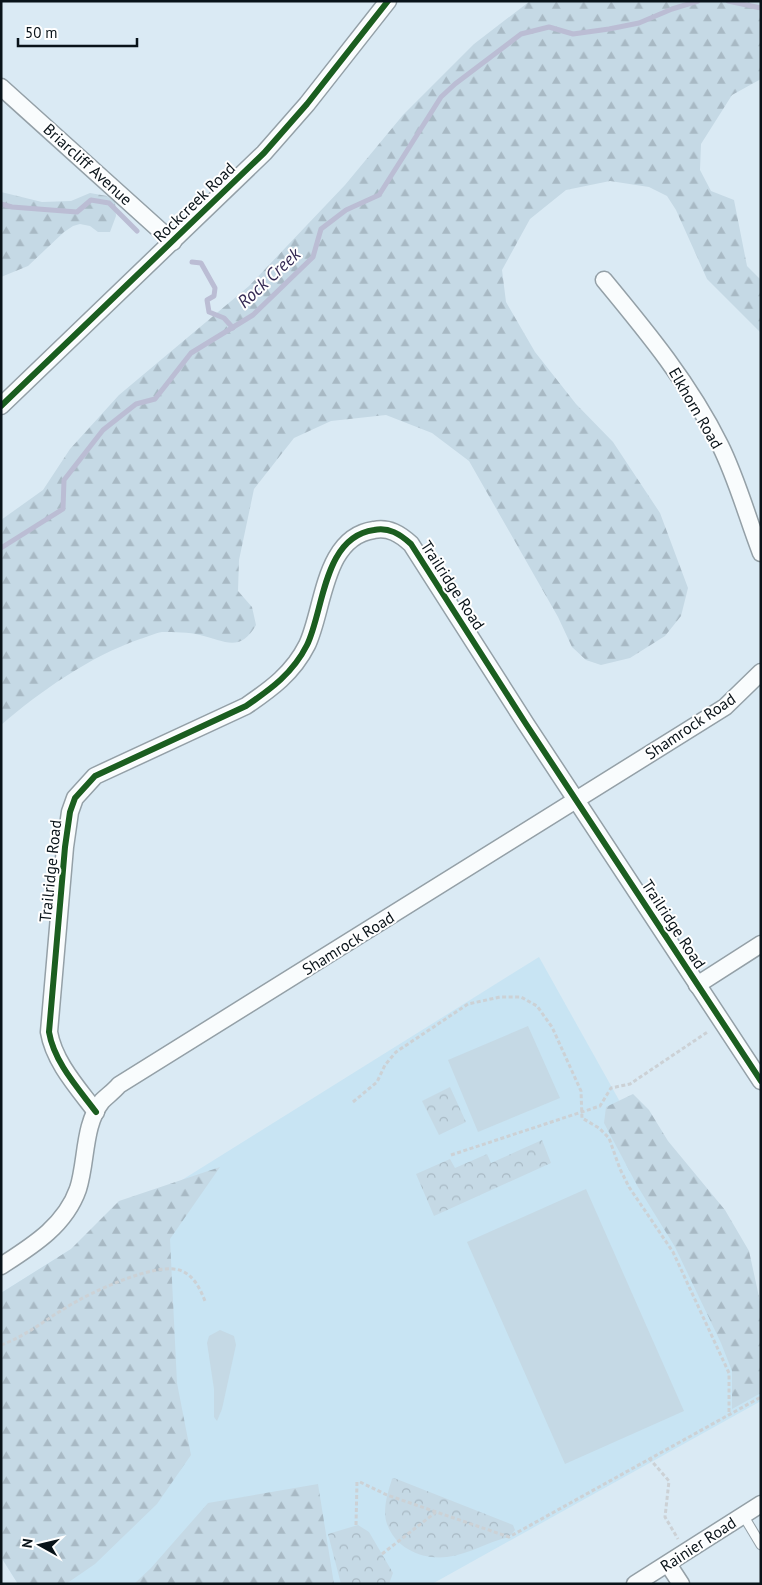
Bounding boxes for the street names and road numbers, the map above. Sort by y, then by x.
street label: Briarcliff Avenue [39,119,137,209]
street label: Rockcreek Road [149,158,239,246]
street label: Elkhorn Road [665,364,727,452]
street label: Trailridge Road [417,536,489,634]
street label: Shamrock Road [641,688,739,764]
street label: Trailridge Road [35,819,65,923]
street label: Trailridge Road [638,875,710,973]
street label: Shamrock Road [298,907,398,979]
street label: Rainier Road [656,1512,740,1576]

